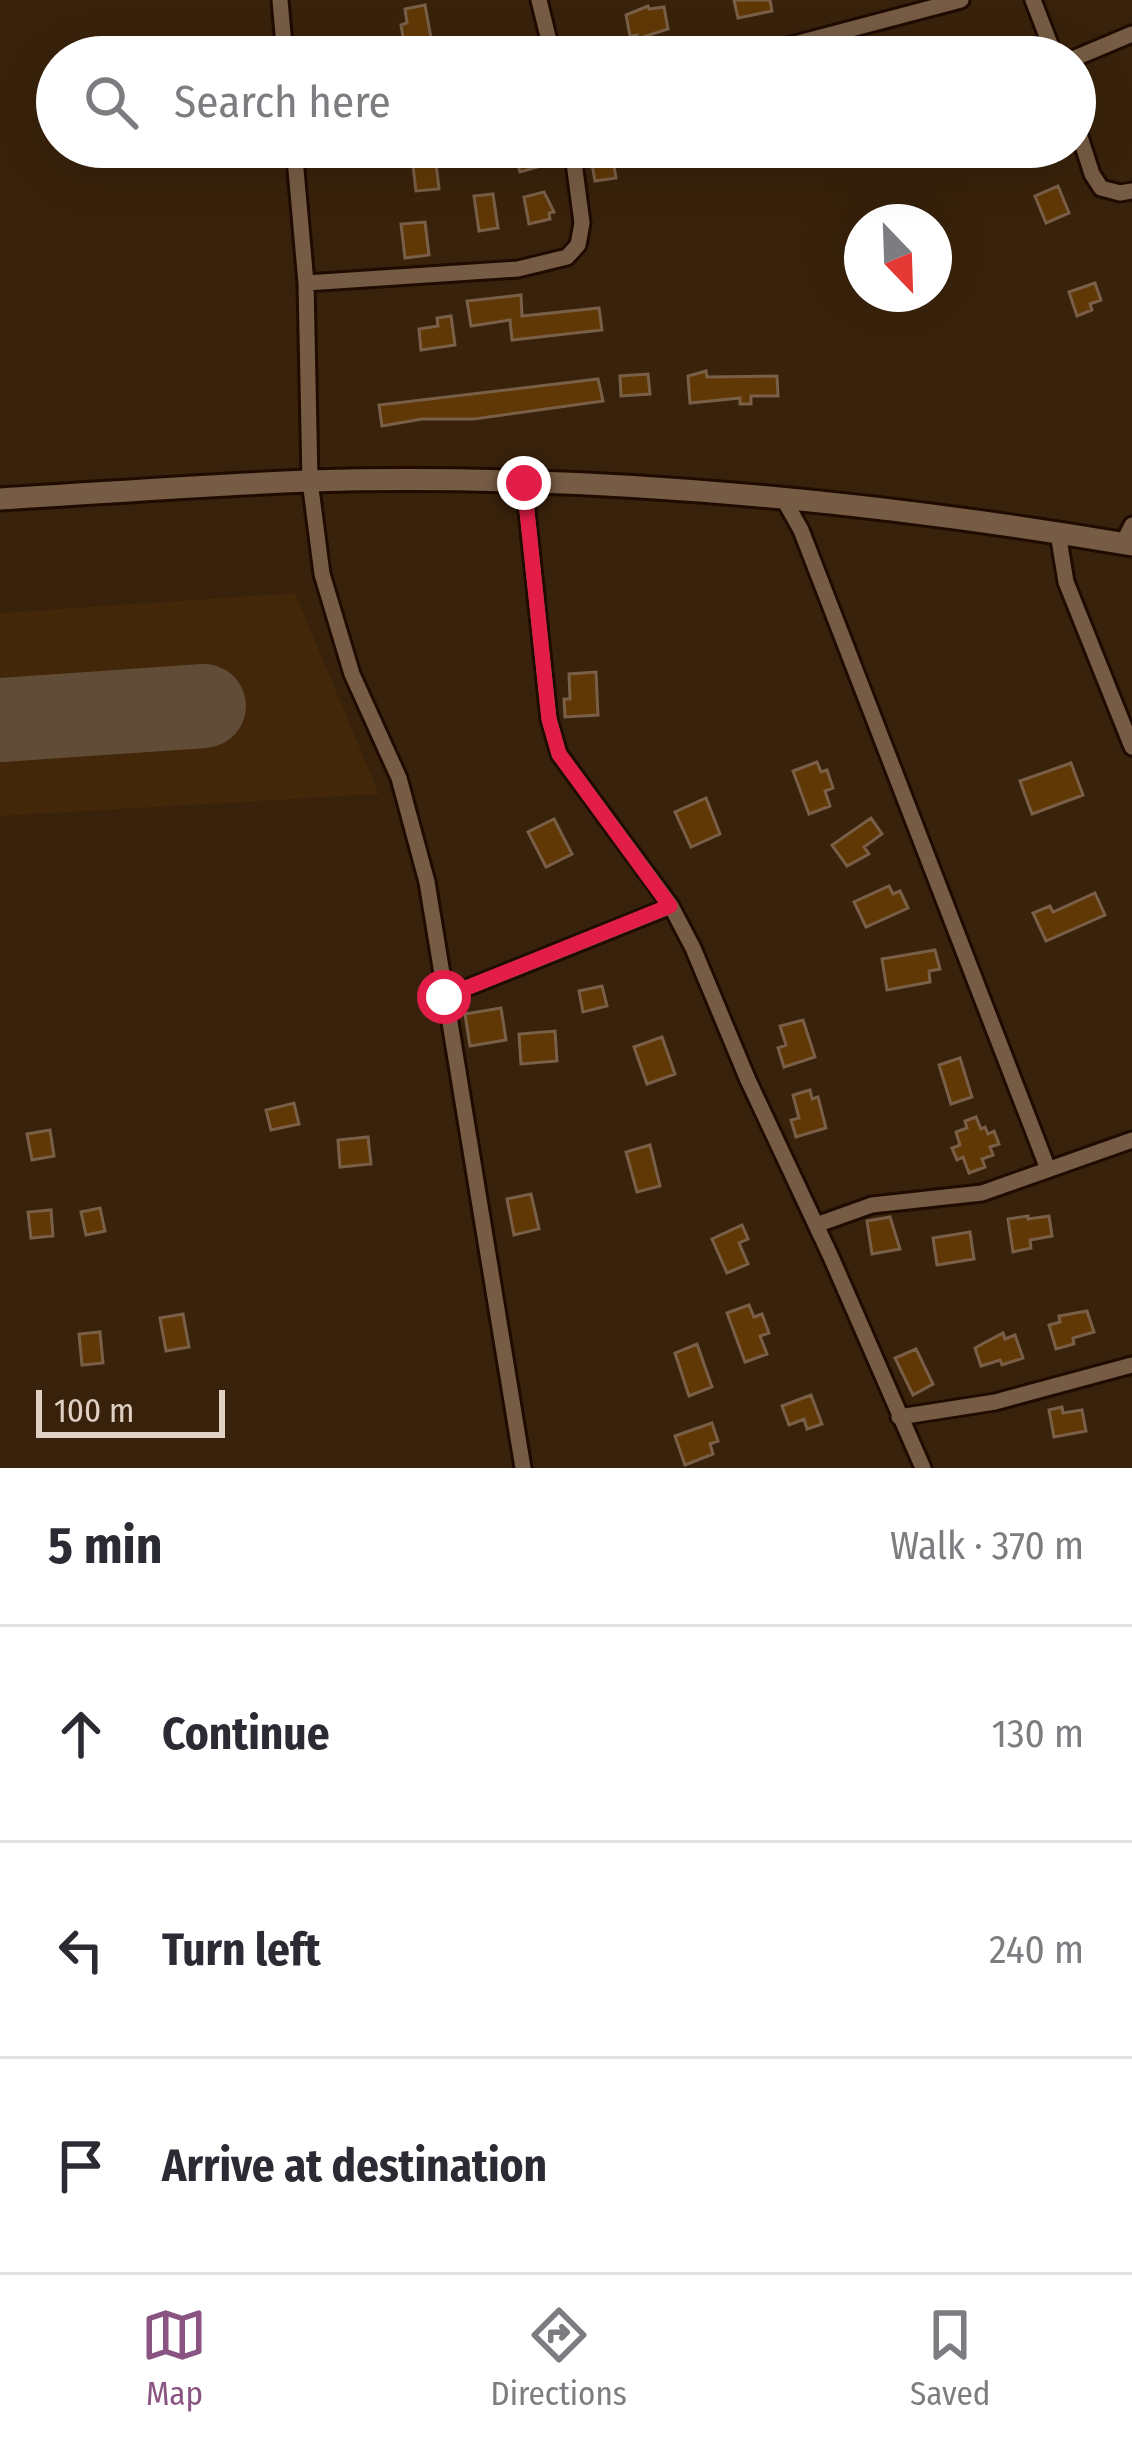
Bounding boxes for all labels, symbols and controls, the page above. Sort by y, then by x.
search box [36,36,1096,168]
icon: search [78,69,144,135]
text: Search here [174,75,391,129]
north arrow [844,204,952,312]
route end [497,456,551,510]
route start [417,970,471,1024]
scale bar [36,1384,225,1437]
text: 100 m [54,1391,134,1431]
text: 5 min [48,1515,163,1577]
text: Walk · 370 m [890,1523,1084,1569]
icon: ahead [48,1701,114,1767]
text: Continue [162,1707,330,1761]
text: 130 m [992,1711,1084,1757]
icon: left [48,1917,114,1983]
text: Turn left [162,1923,321,1977]
text: 240 m [989,1927,1084,1973]
icon: arrive [48,2133,114,2199]
text: Arrive at destination [162,2139,547,2193]
tab: Map [141,2302,207,2414]
tab: Directions [490,2302,627,2414]
tab: Saved [910,2302,990,2414]

